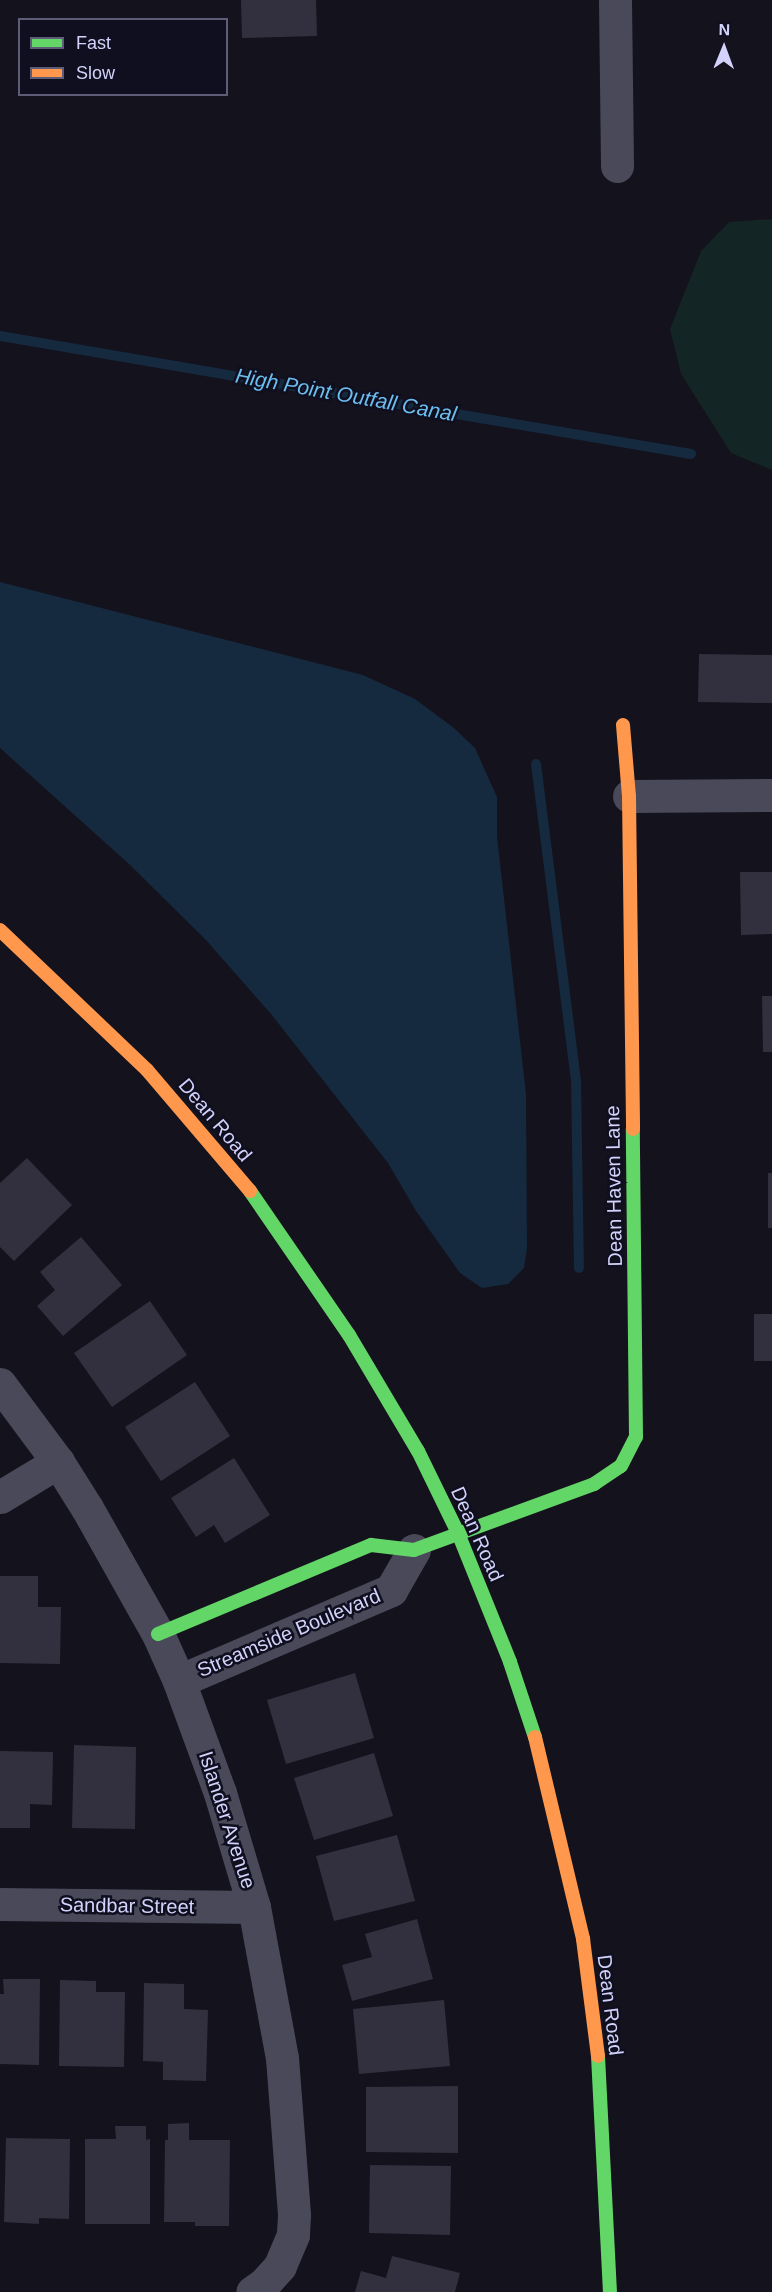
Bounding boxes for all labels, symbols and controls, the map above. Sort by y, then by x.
legend [18,18,228,96]
north arrow [694,18,754,78]
text: N [718,21,730,38]
text: Fast [76,33,111,53]
text: Slow [76,63,115,83]
water label: High Point Outfall Canal [233,363,459,427]
street label: Dean Road [173,1074,257,1166]
street label: Dean Haven Lane [601,1105,627,1267]
street label: Dean Road [445,1483,509,1585]
street label: Streamside Boulevard [194,1584,384,1682]
street label: Islander Avenue [193,1748,261,1892]
street label: Sandbar Street [60,1893,194,1919]
street label: Dean Road [592,1953,628,2057]

